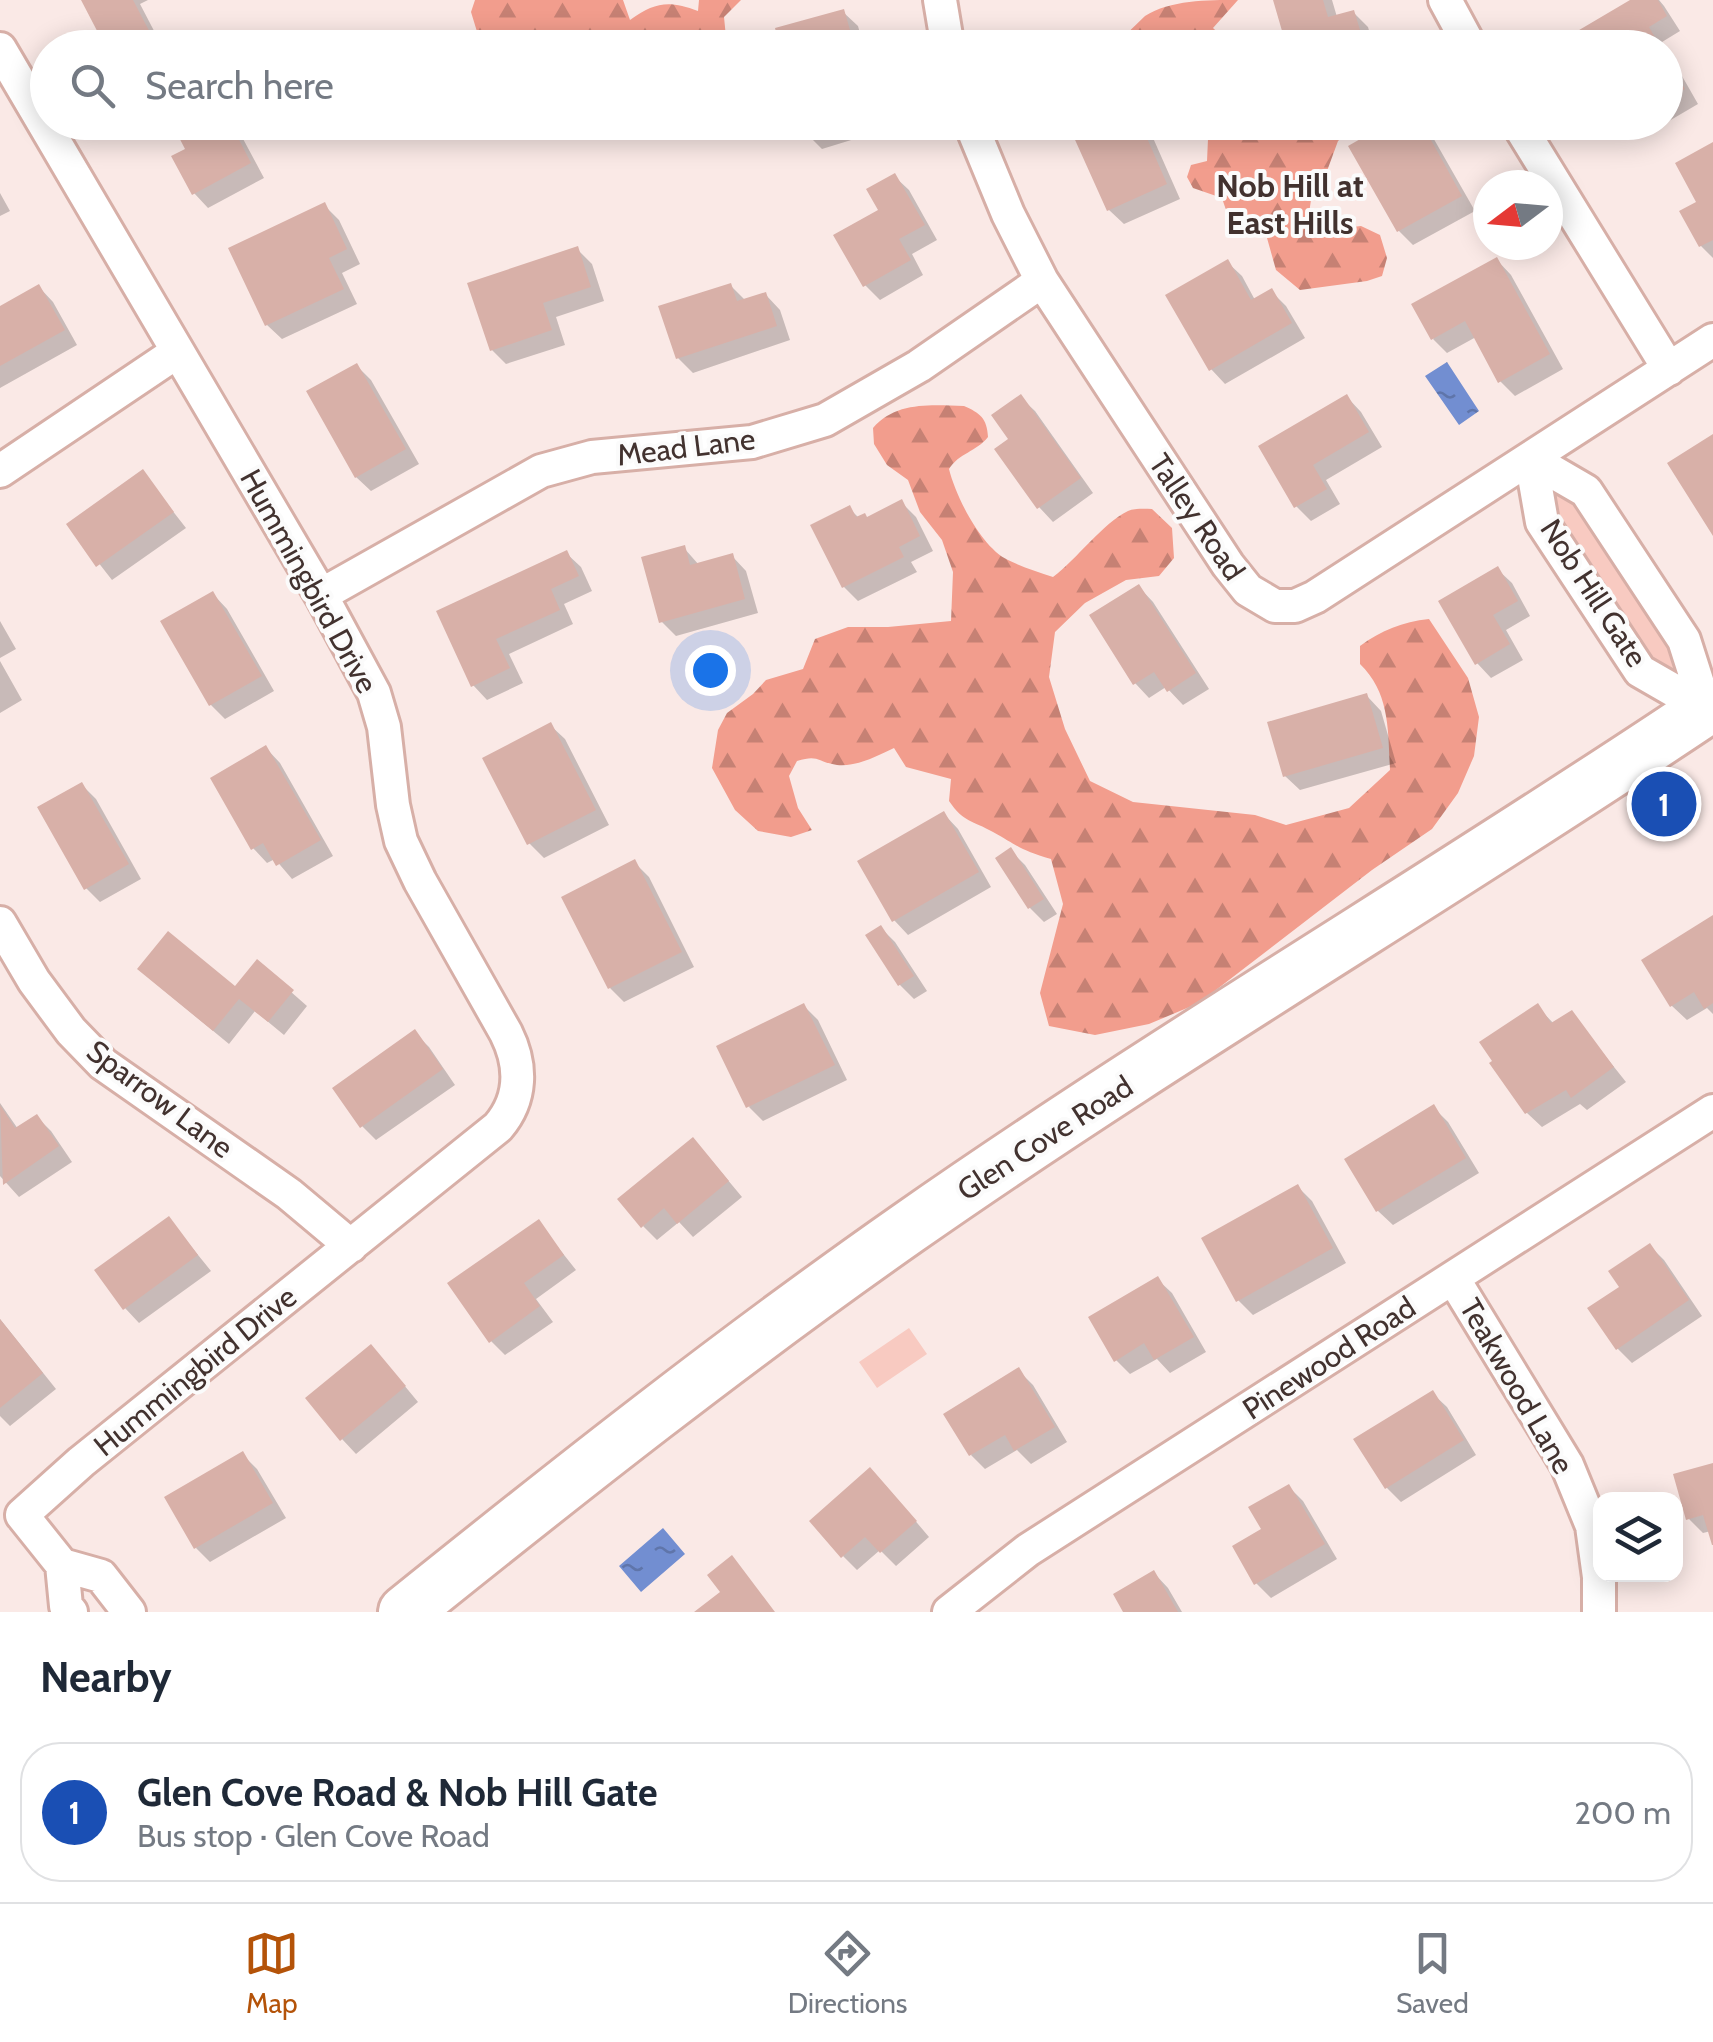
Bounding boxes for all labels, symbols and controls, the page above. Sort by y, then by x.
search box [30,30,1683,140]
icon: search [65,58,120,113]
text: Search here [145,62,334,109]
district label: Nob Hill at East Hills [1216,166,1364,242]
north arrow [1473,170,1563,260]
street label: Mead Lane [615,420,757,474]
street label: Talley Road [1141,447,1253,587]
street label: Hummingbird Drive [232,463,386,699]
street label: Nob Hill Gate [1533,512,1655,674]
your location [685,645,736,696]
pin: 1 [1632,766,1696,842]
street label: Sparrow Lane [80,1032,240,1166]
street label: Glen Cove Road [950,1068,1140,1208]
street label: Hummingbird Drive [86,1278,304,1464]
street label: Pinewood Road [1236,1288,1422,1428]
street label: Teakwood Lane [1452,1292,1582,1480]
map controls [1593,1492,1683,1582]
button: layers [1593,1492,1683,1582]
text: Nearby [40,1651,172,1703]
text: Glen Cove Road & Nob Hill Gate [137,1769,658,1816]
text: 1 [69,1793,80,1832]
text: 200 m [1574,1793,1671,1832]
text: Bus stop · Glen Cove Road [137,1816,490,1855]
tab: Map [244,1926,299,2020]
tab: Directions [788,1926,907,2020]
tab: Saved [1396,1926,1469,2020]

